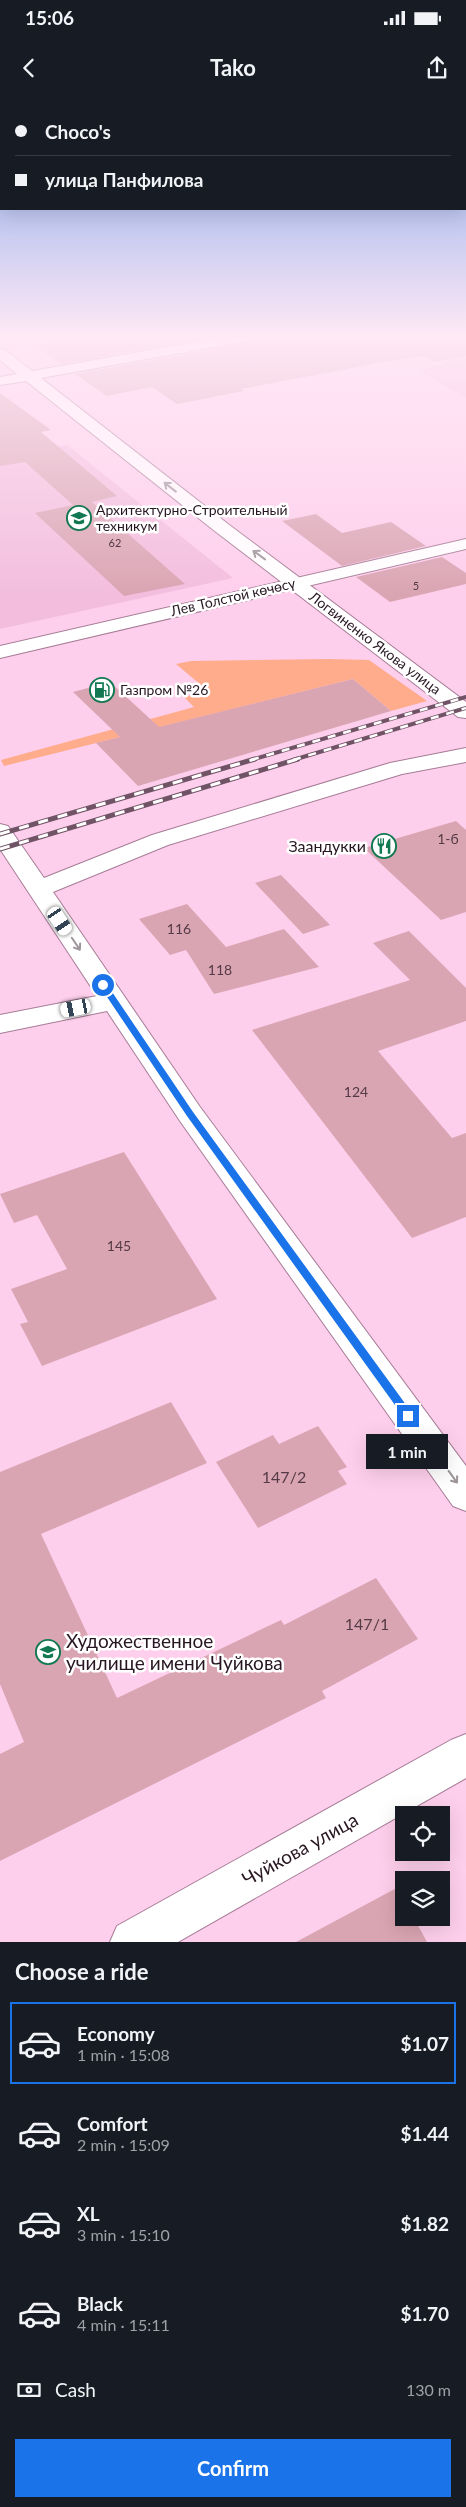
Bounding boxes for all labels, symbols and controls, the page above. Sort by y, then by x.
text: 15:06 [25,6,74,29]
icon: back [15,54,43,82]
text: Tako [210,54,256,81]
icon: share [423,54,451,82]
text: Choco's [45,120,111,143]
text: улица Панфилова [45,168,203,191]
one-way arrow [164,481,177,492]
place label: Архитектурно-Строительный техникум [96,501,288,534]
school or university icon: Архитектурно-Строительный техникум [66,505,92,531]
house number: 62 [109,536,121,549]
one-way arrow [252,550,266,560]
street label: Лев Толстой көчөсү [168,574,298,619]
house number: 5 [413,579,419,592]
street label: Логвиненко Якова улица [305,587,444,698]
fuel station icon: Газпром №26 [89,677,115,703]
place label: Газпром №26 [120,681,208,698]
house number: 1-б [437,830,459,847]
restaurant icon: Заандукки [371,833,397,859]
place label: Заандукки [288,836,366,855]
car [45,904,74,938]
house number: 116 [167,920,191,937]
one-way arrow [71,937,81,951]
house number: 118 [208,961,232,978]
route start [92,974,114,996]
car [59,998,92,1018]
house number: 124 [344,1083,368,1100]
house number: 145 [107,1237,131,1254]
route end [397,1405,419,1427]
callout: 1 min [367,1434,449,1468]
text: 1 min [387,1442,427,1461]
house number: 147/2 [262,1467,306,1486]
one-way arrow [448,1470,458,1484]
house number: 147/1 [345,1614,389,1633]
place label: Художественное училище имени Чуйкова [66,1629,283,1674]
school or university icon: Художественное училище имени Чуйкова [35,1639,61,1665]
map controls [395,1806,450,1926]
button: locate [395,1806,450,1861]
street label: Чуйкова улица [238,1807,362,1890]
button: layers [395,1871,450,1926]
text: Choose a ride [15,1958,149,1985]
icon: car [17,2021,62,2066]
text: Economy [77,2022,155,2045]
text: $1.07 [400,2032,449,2055]
text: 1 min · 15:08 [77,2045,170,2064]
icon: car [17,2111,62,2156]
text: Comfort [77,2112,148,2135]
text: $1.44 [400,2122,449,2145]
text: 2 min · 15:09 [77,2135,170,2154]
icon: car [17,2201,62,2246]
text: XL [77,2202,100,2225]
text: $1.82 [400,2212,449,2235]
text: 3 min · 15:10 [77,2225,170,2244]
icon: car [17,2291,62,2336]
text: Black [77,2292,123,2315]
text: $1.70 [400,2302,449,2325]
text: 4 min · 15:11 [77,2315,170,2334]
icon: cash [15,2376,43,2404]
text: Cash [55,2378,96,2401]
text: 130 m [406,2380,451,2399]
button: Confirm [15,2439,451,2497]

